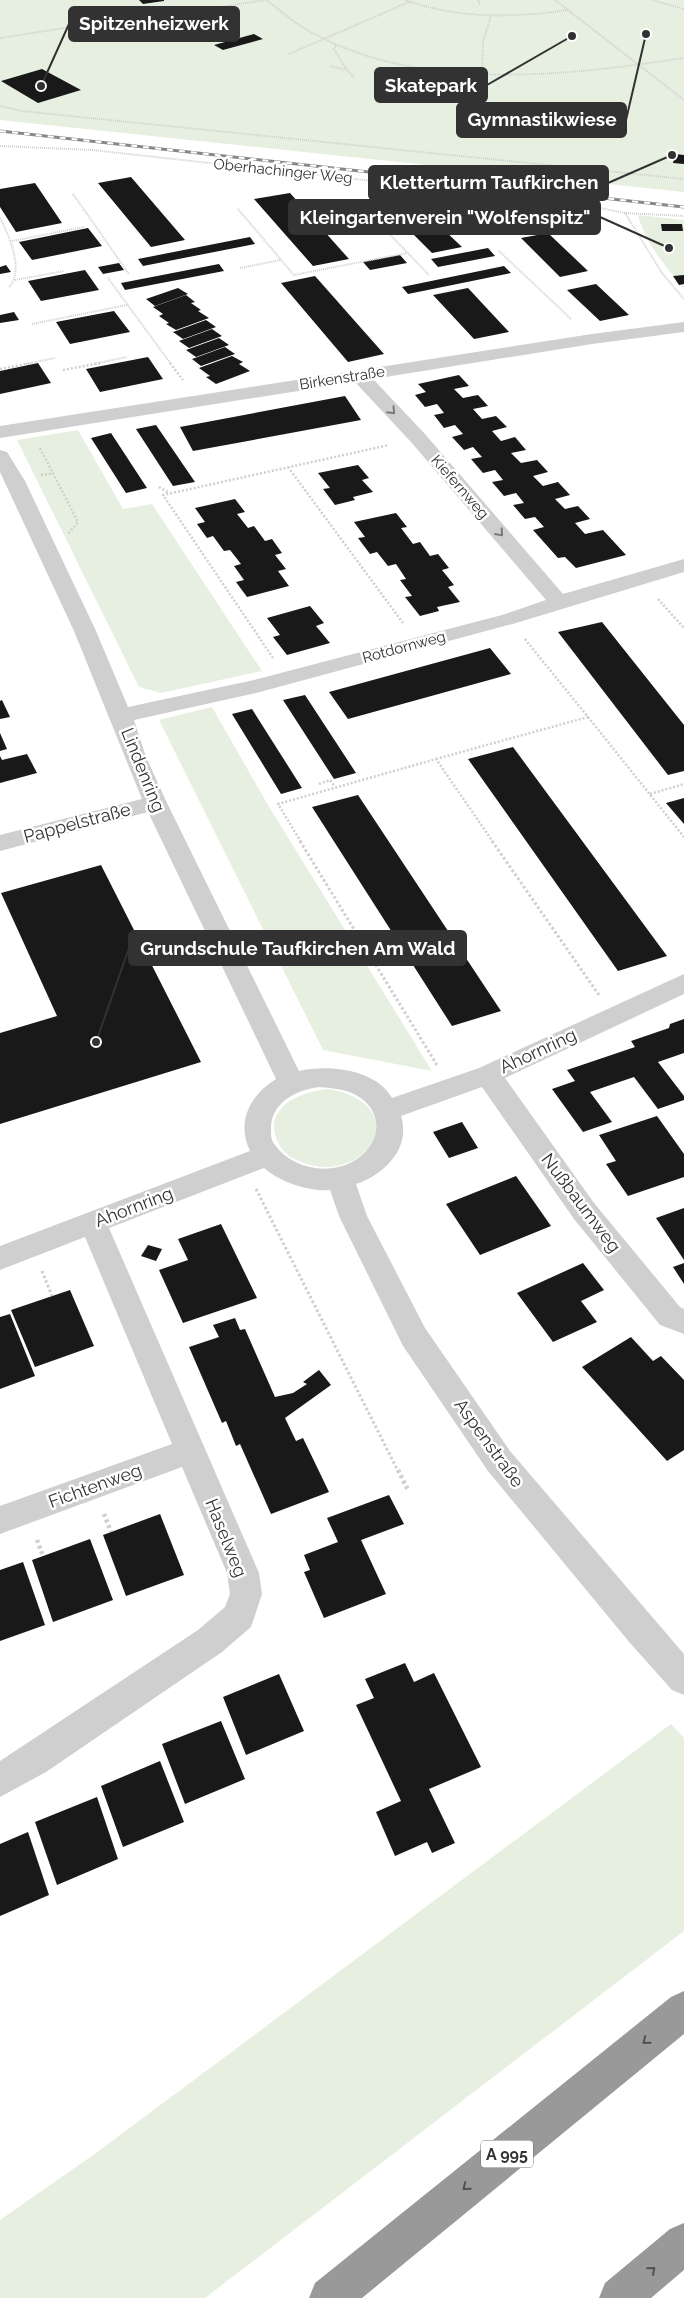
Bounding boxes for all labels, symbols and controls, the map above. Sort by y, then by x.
callout: Spitzenheizwerk [69,7,239,41]
text: Spitzenheizwerk [79,12,229,34]
callout: Skatepark [375,68,487,102]
text: Skatepark [385,74,478,96]
callout: Gymnastikwiese [457,103,626,137]
text: Gymnastikwiese [467,108,617,130]
street label: Oberhachinger Weg [213,155,353,187]
callout: Kletterturm Taufkirchen [369,166,608,200]
text: Kletterturm Taufkirchen [380,171,598,193]
callout: Kleingartenverein "Wolfenspitz" [289,200,600,234]
text: Kleingartenverein "Wolfenspitz" [299,206,591,228]
street label: Birkenstraße [298,362,386,394]
one-way arrow [387,405,396,414]
street label: Kiefernweg [427,451,493,523]
one-way arrow [494,527,502,536]
street label: Rotdornweg [360,627,448,667]
street label: Lindenring [117,725,170,815]
street label: Pappelstraße [21,798,133,847]
callout: Grundschule Taufkirchen Am Wald [129,931,466,965]
text: Grundschule Taufkirchen Am Wald [140,937,456,959]
street label: Ahornring [496,1024,579,1077]
street label: Nußbaumweg [537,1149,625,1256]
street label: Ahornring [92,1182,176,1231]
street label: Aspenstraße [450,1394,529,1491]
street label: Fichtenweg [45,1459,144,1512]
street label: Haselweg [201,1495,252,1580]
one-way arrow [643,2035,652,2043]
road number: A 995 [481,2140,533,2168]
one-way arrow [463,2182,472,2190]
one-way arrow [646,2267,655,2276]

